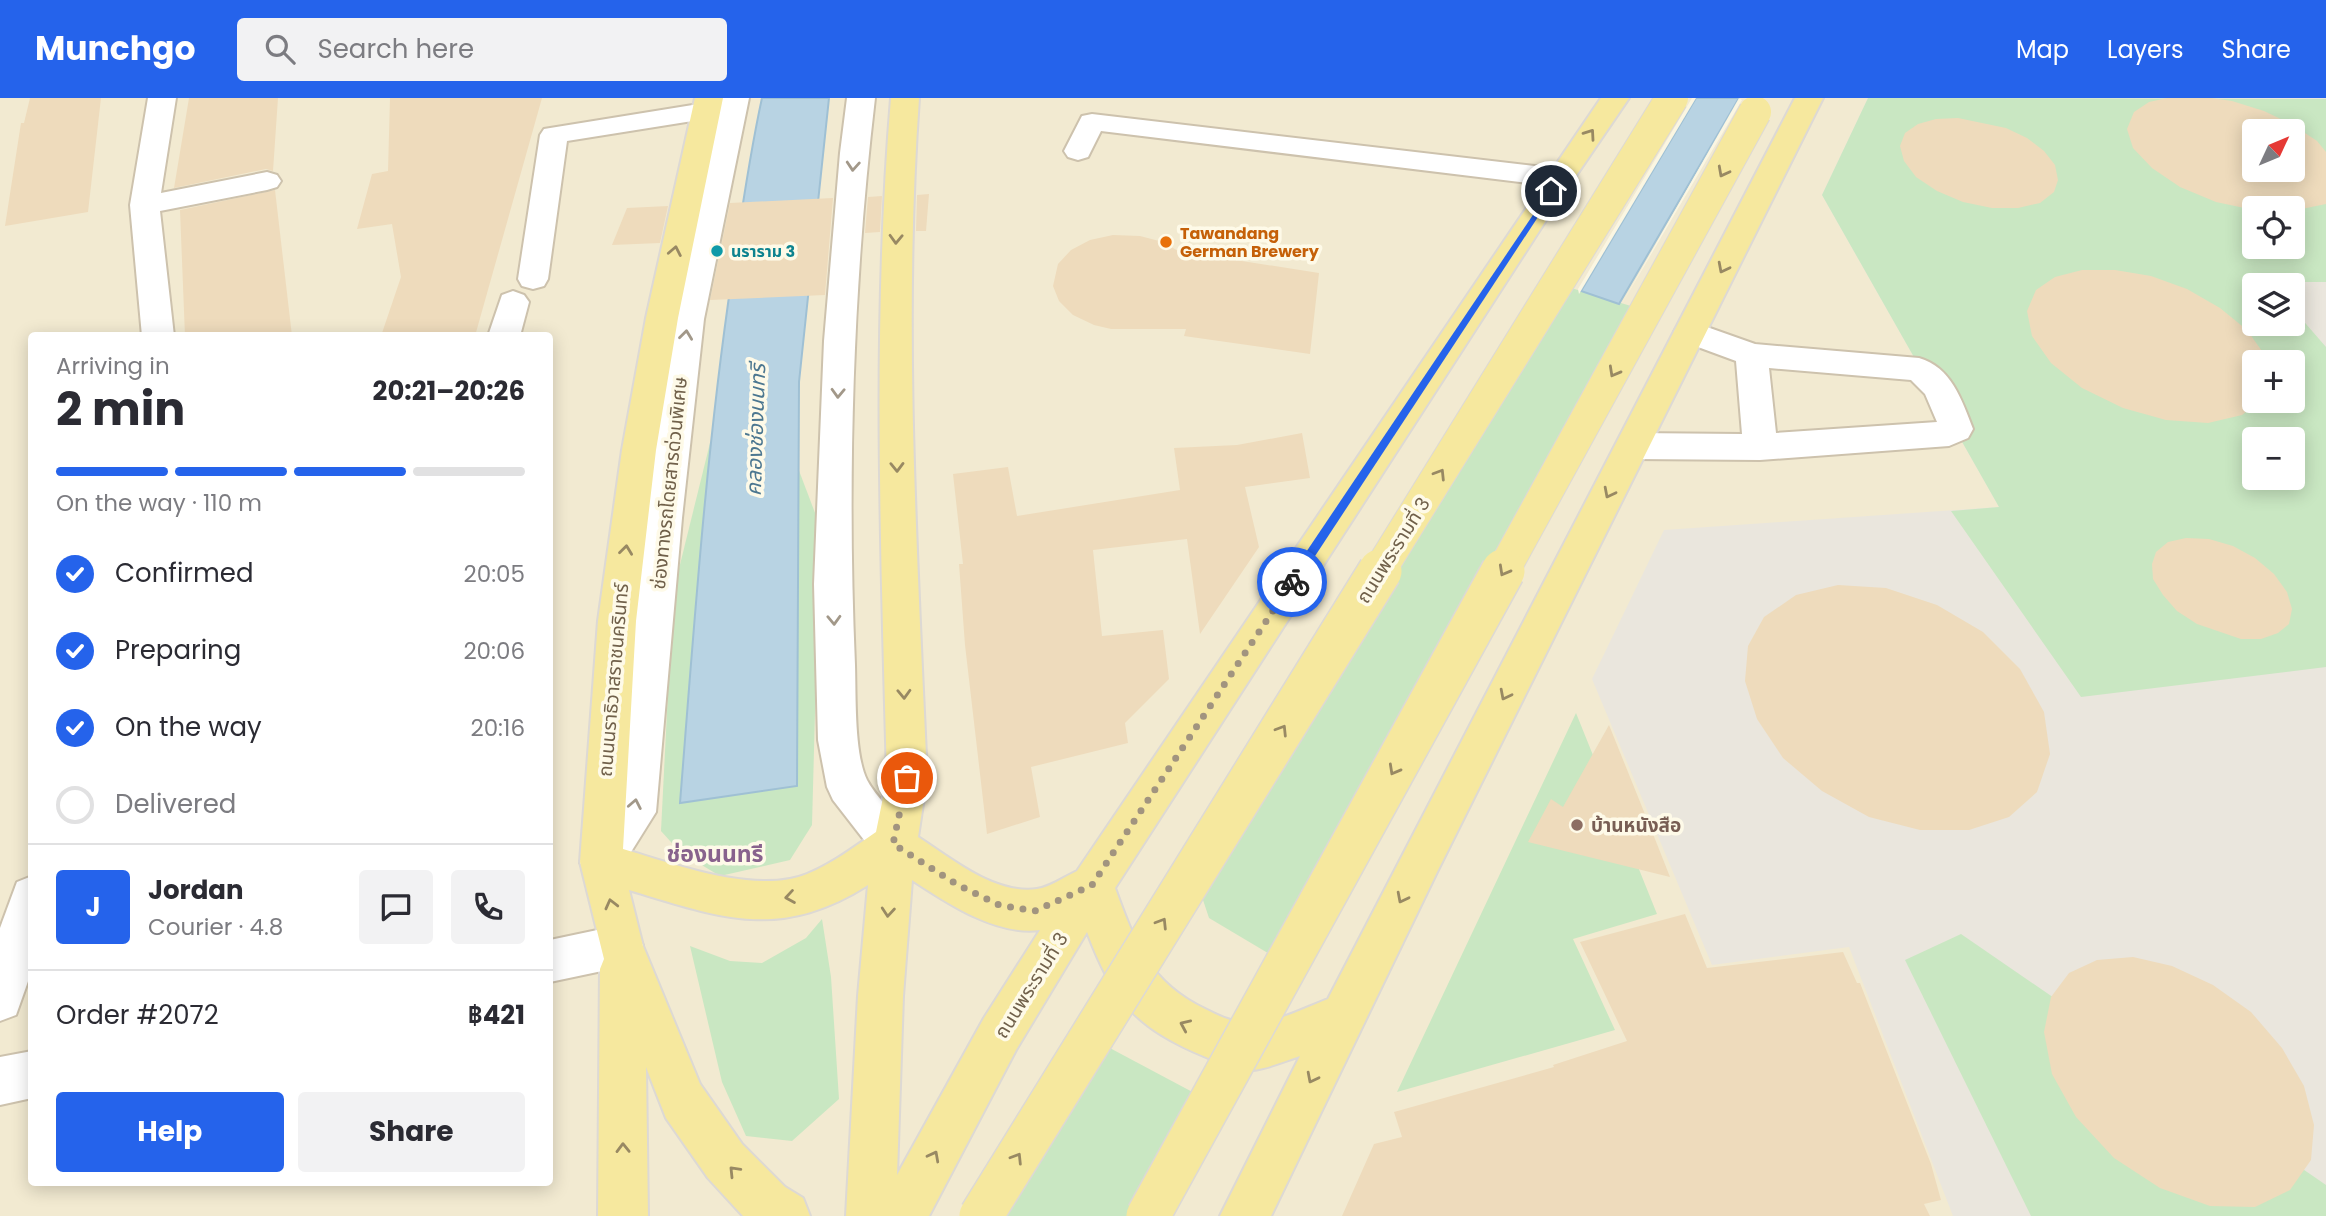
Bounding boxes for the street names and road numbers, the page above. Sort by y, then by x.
street label: ช่องทางรถโดยสารด่วนพิเศษ [645,375,694,591]
street label: ถนนพระรามที่ 3 [1350,492,1437,608]
street label: ถนนนราธิวาสราชนครินทร์ [592,581,635,778]
street label: ถนนพระรามที่ 3 [988,927,1075,1043]

